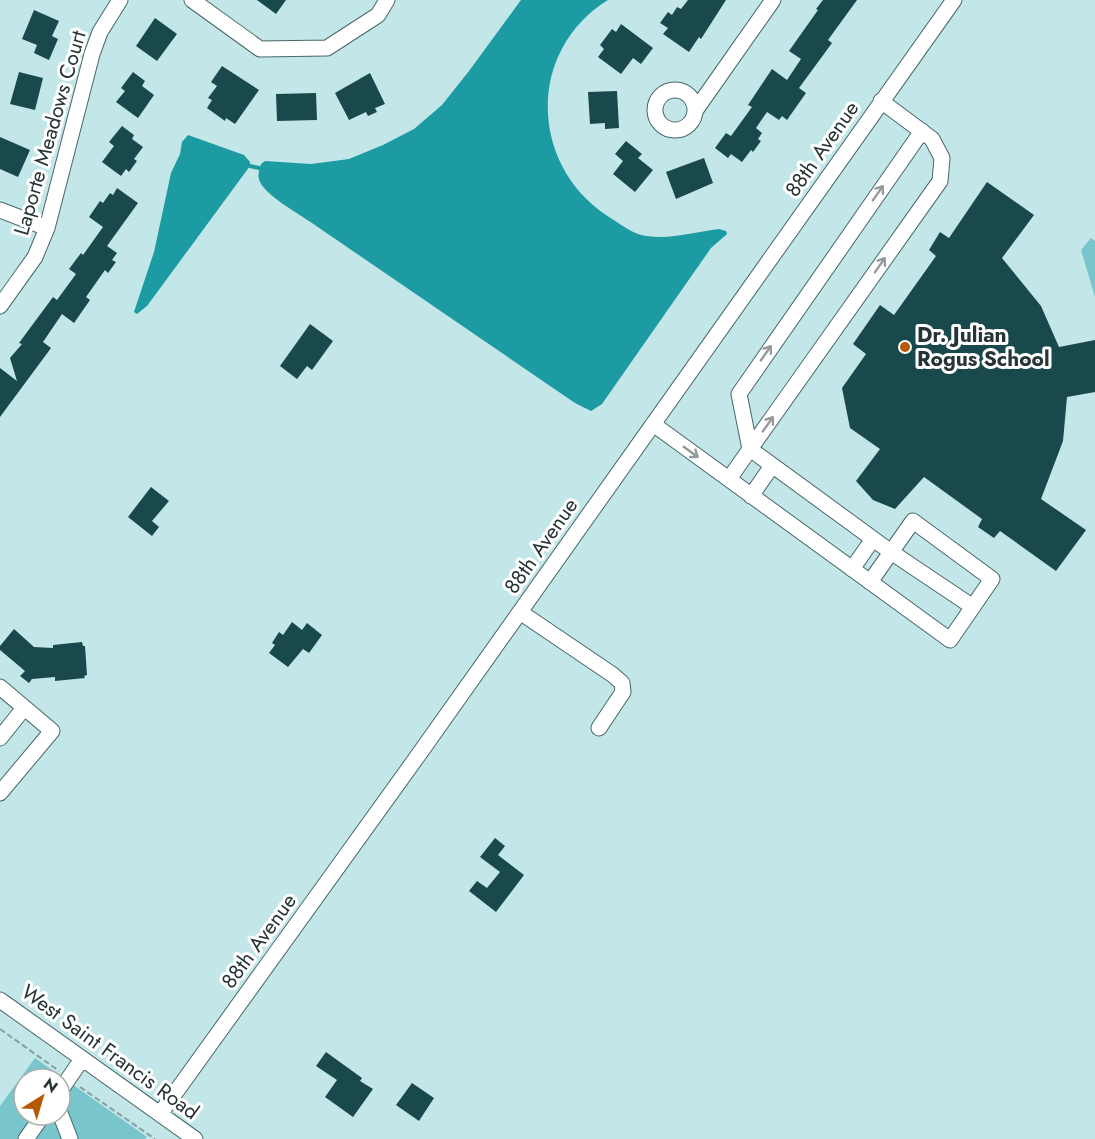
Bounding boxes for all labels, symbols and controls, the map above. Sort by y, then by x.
street label: Laporte Meadows Court [6,27,94,239]
street label: 88th Avenue [778,95,866,203]
one-way arrow [872,185,884,202]
one-way arrow [874,257,886,273]
place label: Dr. Julian Rogus School [917,320,1050,374]
marker: Dr. Julian Rogus School [898,340,912,354]
one-way arrow [760,345,772,361]
one-way arrow [762,417,774,433]
one-way arrow [682,445,698,458]
street label: 88th Avenue [497,492,585,600]
street label: 88th Avenue [214,887,304,995]
street label: West Saint Francis Road [15,977,205,1127]
north arrow [12,1067,72,1127]
text: N [39,1072,63,1098]

